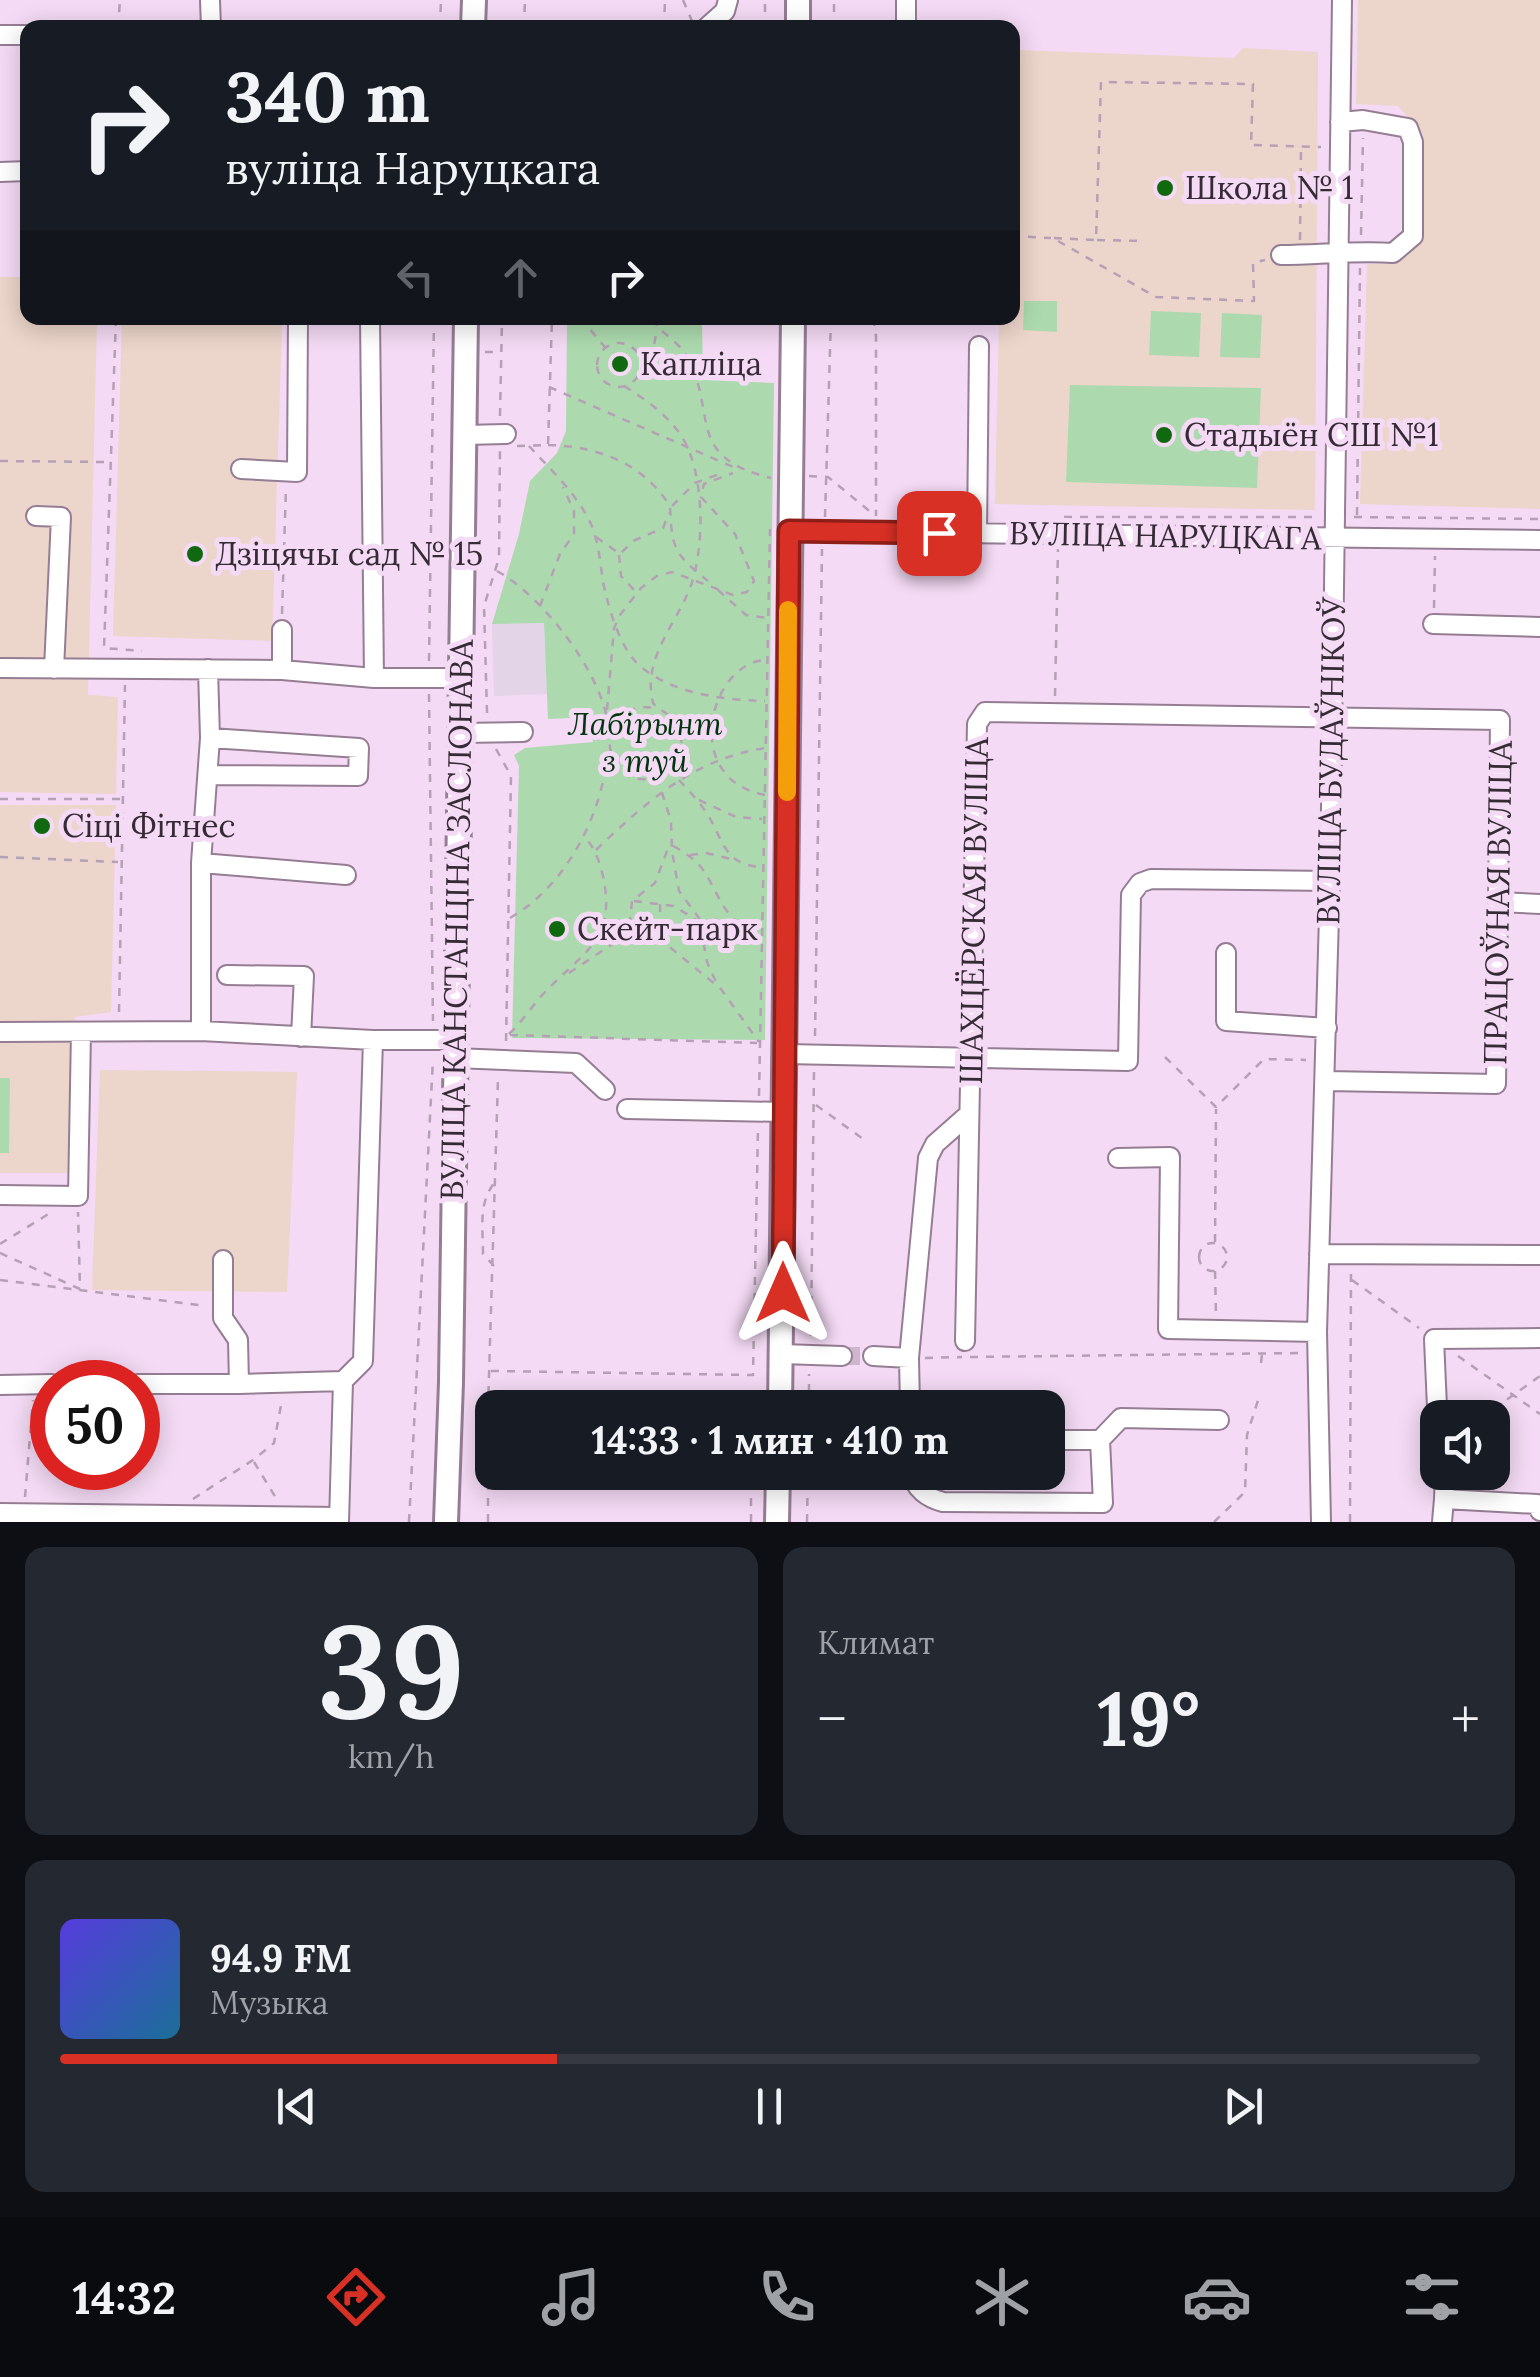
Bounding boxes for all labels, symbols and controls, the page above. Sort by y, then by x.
text: 340 m [225,52,430,141]
icon: right [60,60,190,190]
text: вуліца Наруцкага [225,139,600,196]
place label: Школа № 1 [1185,167,1354,208]
marker: Школа № 1 [1154,177,1176,199]
icon: left [388,250,443,305]
icon: ahead [493,250,548,305]
icon: right [598,250,653,305]
place label: Капліца [640,343,762,384]
marker: Капліца [609,353,631,375]
place label: Стадыён СШ №1 [1184,414,1439,455]
marker: Стадыён СШ №1 [1153,424,1175,446]
pin [897,491,982,576]
icon: arrive [912,506,967,561]
street label: ВУЛІЦА НАРУЦКАГА [1008,512,1322,559]
place label: Дзіцячы сад № 15 [215,533,483,574]
marker: Дзіцячы сад № 15 [184,543,206,565]
street label: ВУЛІЦА БУДАЎНІКОЎ [1307,596,1354,925]
street label: ВУЛІЦА КАНСТАНЦІНА ЗАСЛОНАВА [431,638,482,1201]
park label: Лабірынт з туй [568,703,722,781]
street label: ШАХЦЁРСКАЯ ВУЛІЦА [950,736,997,1085]
street label: ПРАЦОЎНАЯ ВУЛІЦА [1474,740,1521,1065]
place label: Сіці Фітнес [62,805,236,846]
marker: Сіці Фітнес [31,815,53,837]
place label: Скейт-парк [577,908,758,949]
marker: Скейт-парк [546,918,568,940]
position arrow [731,1241,835,1345]
speed limit sign: 50 [30,1360,160,1490]
map controls [1420,1400,1510,1490]
button: sound [1420,1400,1510,1490]
text: 14:33 · 1 мин · 410 m [592,1416,948,1464]
text: 39 [317,1587,465,1754]
text: Климат [818,1622,934,1663]
text: 19° [1098,1671,1200,1767]
text: − [818,1684,847,1754]
text: + [1451,1684,1480,1754]
text: km/h [348,1736,434,1777]
text: 94.9 FM [210,1934,352,1982]
text: Музыка [210,1982,328,2023]
icon: previous [269,2079,324,2134]
icon: pause [742,2079,797,2134]
icon: next [1216,2079,1271,2134]
icon: directions [321,2262,391,2332]
icon: music [536,2262,606,2332]
icon: phone [752,2262,822,2332]
icon: climate [967,2262,1037,2332]
icon: car [1182,2262,1252,2332]
icon: filters [1397,2262,1467,2332]
text: 14:32 [73,2269,176,2326]

